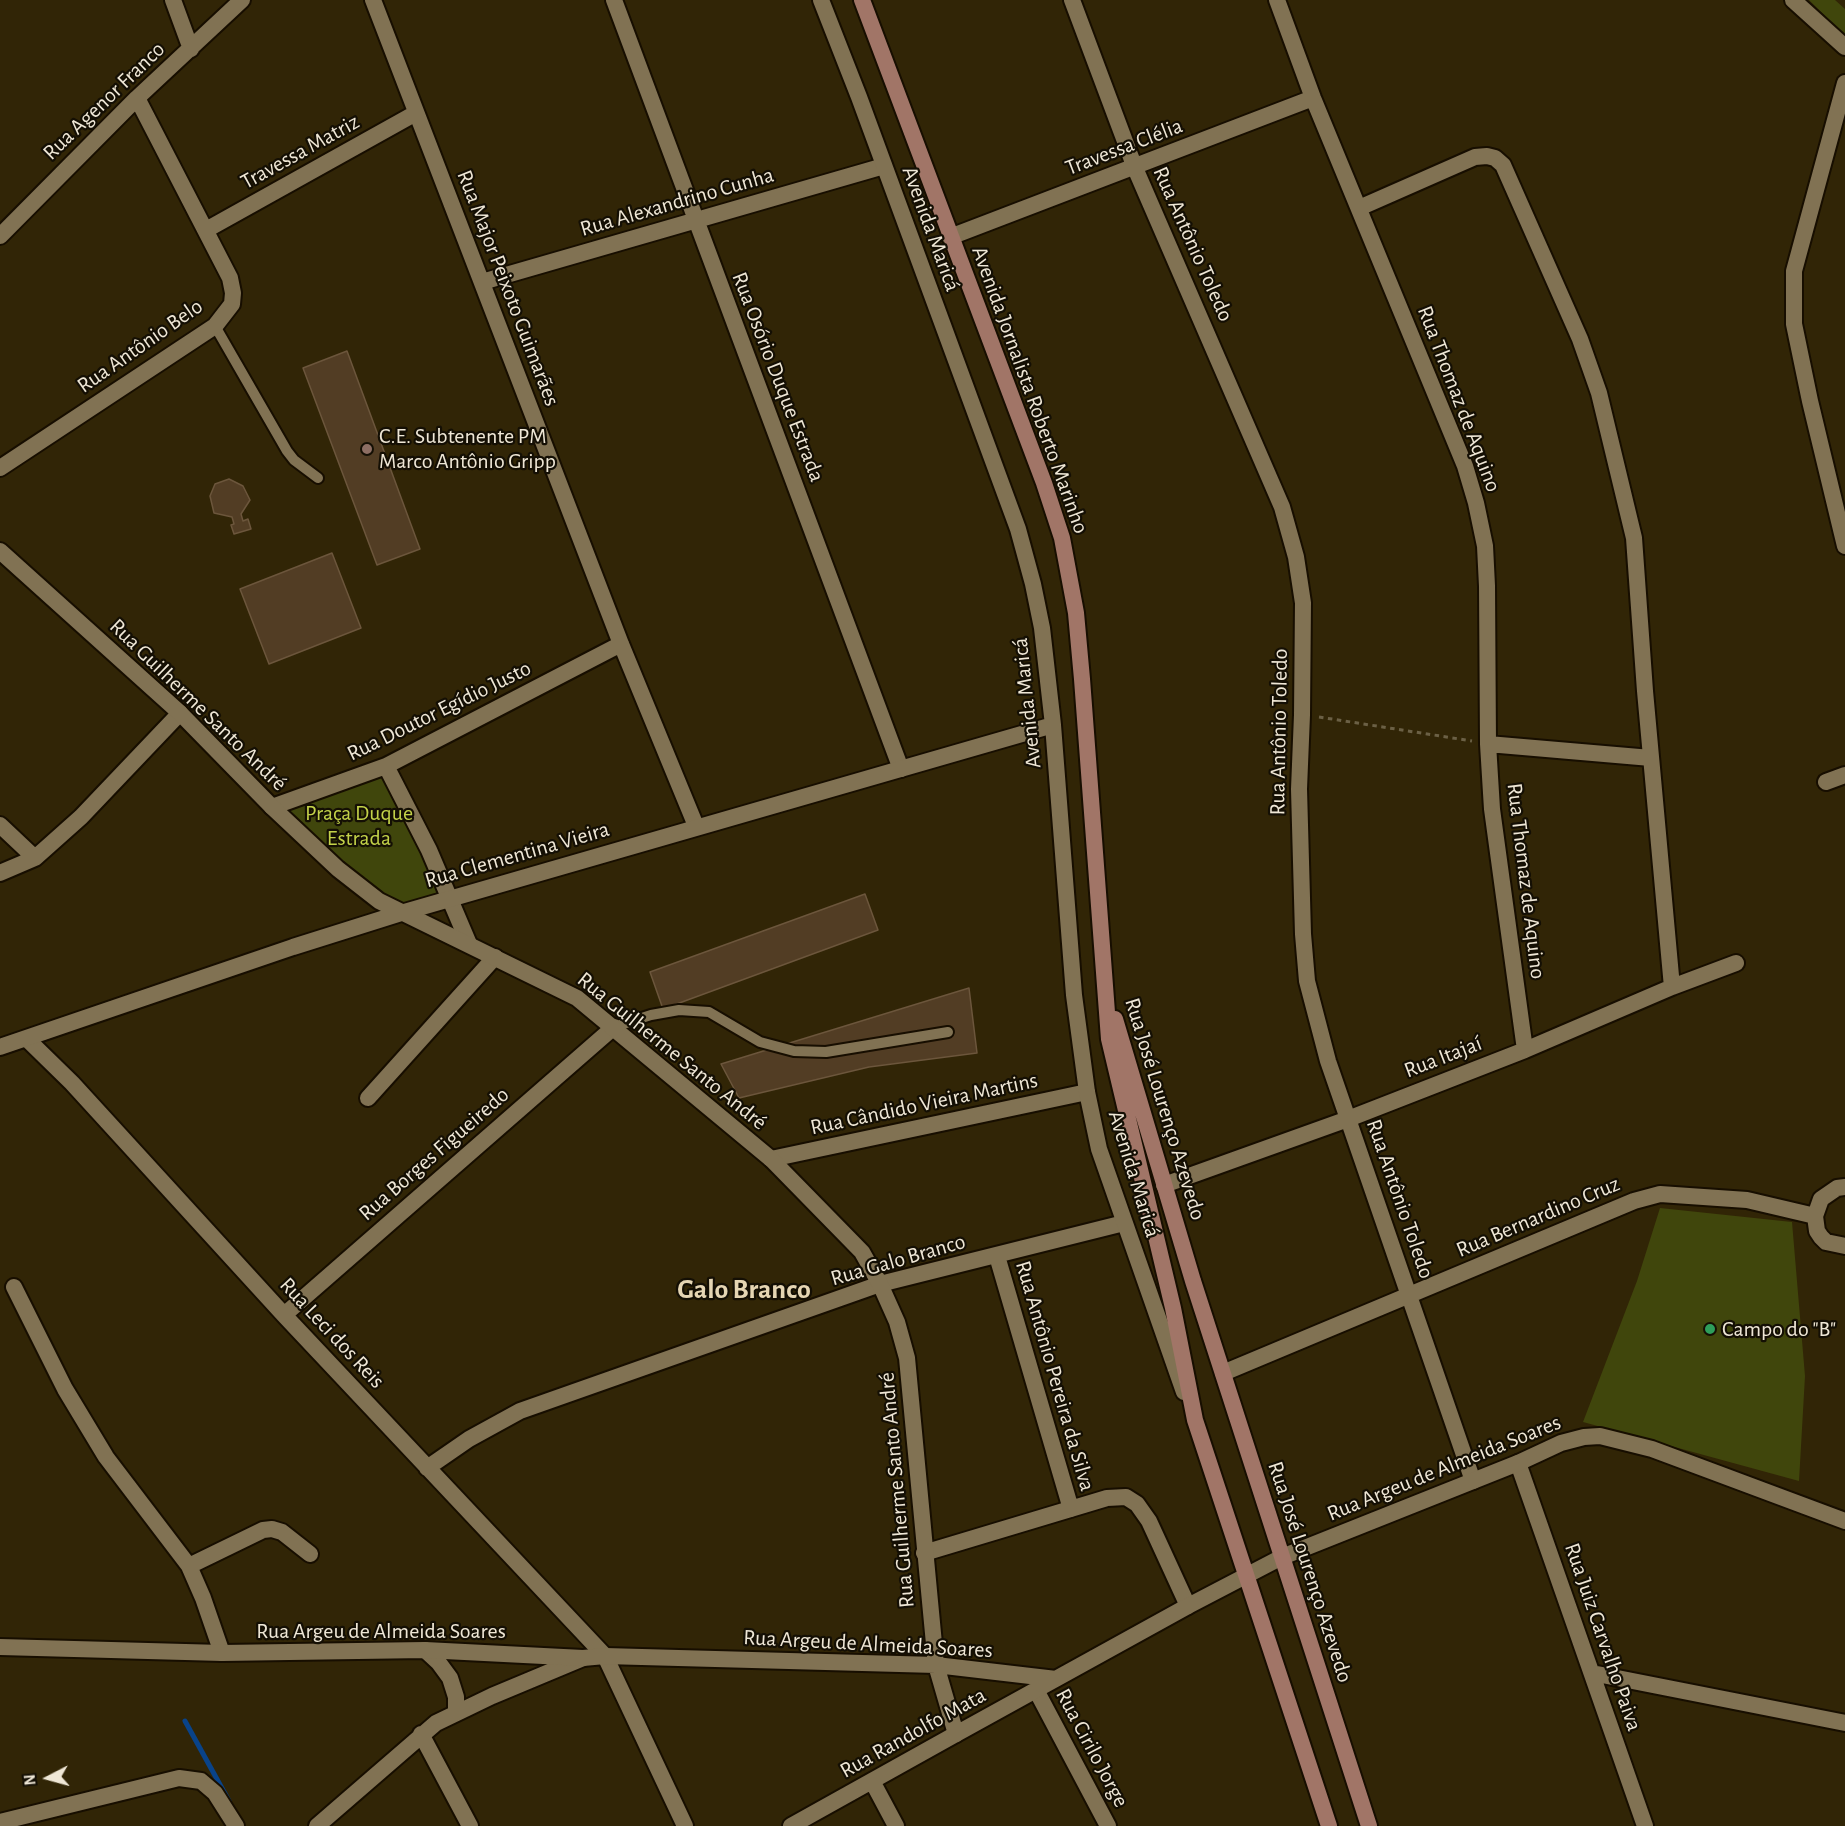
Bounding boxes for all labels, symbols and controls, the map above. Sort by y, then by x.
street label: Rua Agenor Franco [38,36,170,166]
street label: Travessa Matriz [236,109,364,195]
street label: Travessa Clélia [1062,113,1186,181]
street label: Rua Alexandrino Cunha [577,162,777,242]
street label: Rua Antônio Toledo [1147,162,1239,326]
street label: Avenida Maricá [896,163,966,295]
street label: Rua Major Peixoto Guimarães [451,166,565,410]
street label: Avenida Jornalista Roberto Marinho [966,243,1094,537]
street label: Rua Osório Duque Estrada [726,269,830,485]
street label: Rua Antônio Belo [72,293,208,399]
street label: Rua Thomaz de Aquino [1411,302,1507,496]
place label: C.E. Subtenente PM Marco Antônio Gripp [379,423,556,475]
marker: C.E. Subtenente PM Marco Antônio Gripp [360,442,374,456]
street label: Rua Guilherme Santo André [104,613,292,797]
street label: Avenida Maricá [1007,636,1047,770]
street label: Rua Antônio Toledo [1264,648,1294,816]
street label: Rua Doutor Egídio Justo [343,655,535,767]
street label: Rua Thomaz de Aquino [1501,782,1551,980]
park label: Praça Duque Estrada [305,800,413,852]
street label: Rua Clementina Vieira [422,816,612,894]
street label: Rua Guilherme Santo André [572,966,772,1136]
street label: Rua José Lourenço Azevedo [1119,995,1211,1223]
street label: Rua Itajaí [1400,1030,1486,1084]
street label: Rua Cândido Vieira Martins [808,1067,1040,1141]
street label: Rua Borges Figueiredo [354,1082,514,1226]
street label: Avenida Maricá [1102,1107,1166,1241]
street label: Rua Antônio Toledo [1360,1116,1440,1282]
street label: Rua Bernardino Cruz [1452,1171,1624,1263]
street label: Rua Galo Branco [828,1228,968,1292]
street label: Rua Antônio Pereira da Silva [1009,1258,1101,1494]
street label: Rua Leci dos Reis [274,1272,390,1394]
district label: Galo Branco [677,1273,811,1307]
place label: Campo do "B" [1722,1316,1836,1342]
marker: Campo do "B" [1703,1322,1717,1336]
street label: Rua Guilherme Santo André [874,1371,920,1609]
street label: Rua Argeu de Almeida Soares [1323,1409,1565,1527]
street label: Rua José Lourenço Azevedo [1262,1458,1358,1686]
street label: Rua Juiz Carvalho Paiva [1558,1539,1648,1735]
street label: Rua Argeu de Almeida Soares [256,1618,506,1644]
street label: Rua Argeu de Almeida Soares [743,1624,993,1664]
street label: Rua Randolfo Mata [835,1682,991,1784]
street label: Rua Cirilo Jorge [1050,1684,1134,1812]
north arrow [18,1748,78,1808]
text: N [22,1774,39,1786]

